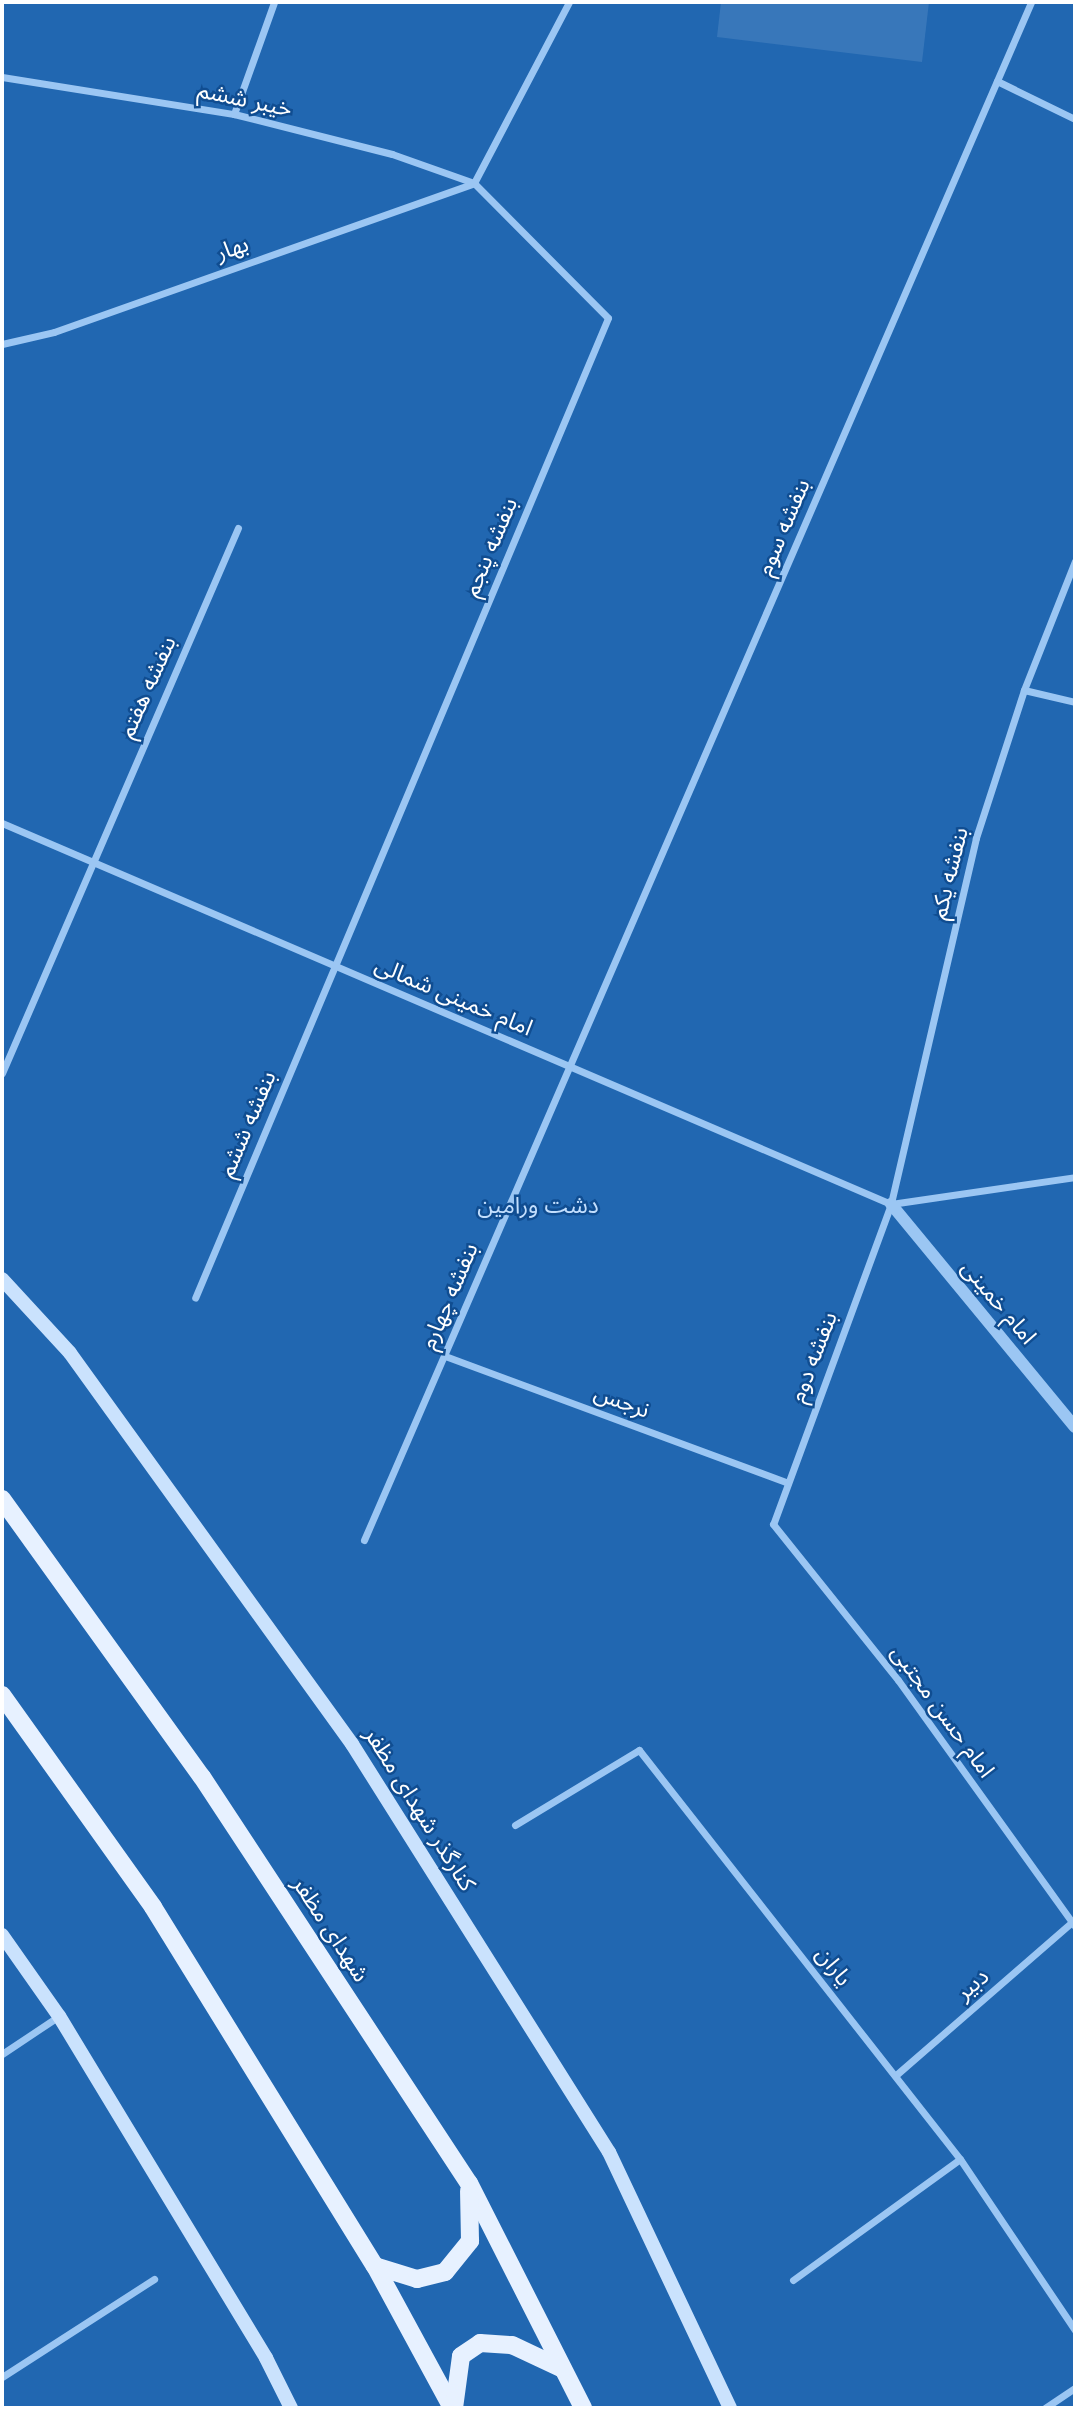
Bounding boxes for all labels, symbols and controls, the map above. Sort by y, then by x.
street label: خیبر ششم [195,76,295,122]
street label: بهار [212,230,252,266]
street label: بنفشه سوم [750,475,816,579]
street label: بنفشه پنجم [457,493,523,601]
street label: بنفشه هفتم [112,632,182,742]
street label: بنفشه یکم [924,824,974,922]
street label: امام خمینی شمالی [371,950,537,1042]
street label: بنفشه ششم [212,1067,282,1181]
park label: دشت ورامین [477,1191,599,1219]
street label: بنفشه چهارم [414,1239,484,1353]
street label: امام خمینی [956,1254,1042,1350]
street label: بنفشه دوم [783,1308,843,1406]
street label: نرجس [590,1378,654,1424]
street label: امام حسن مجتبی [885,1639,1001,1783]
street label: کنارگذر شهدای مظفر [359,1722,481,1896]
street label: شهدای مظفر [287,1871,375,1987]
street label: یاران [810,1941,858,1991]
street label: دبیر [950,1962,994,2006]

